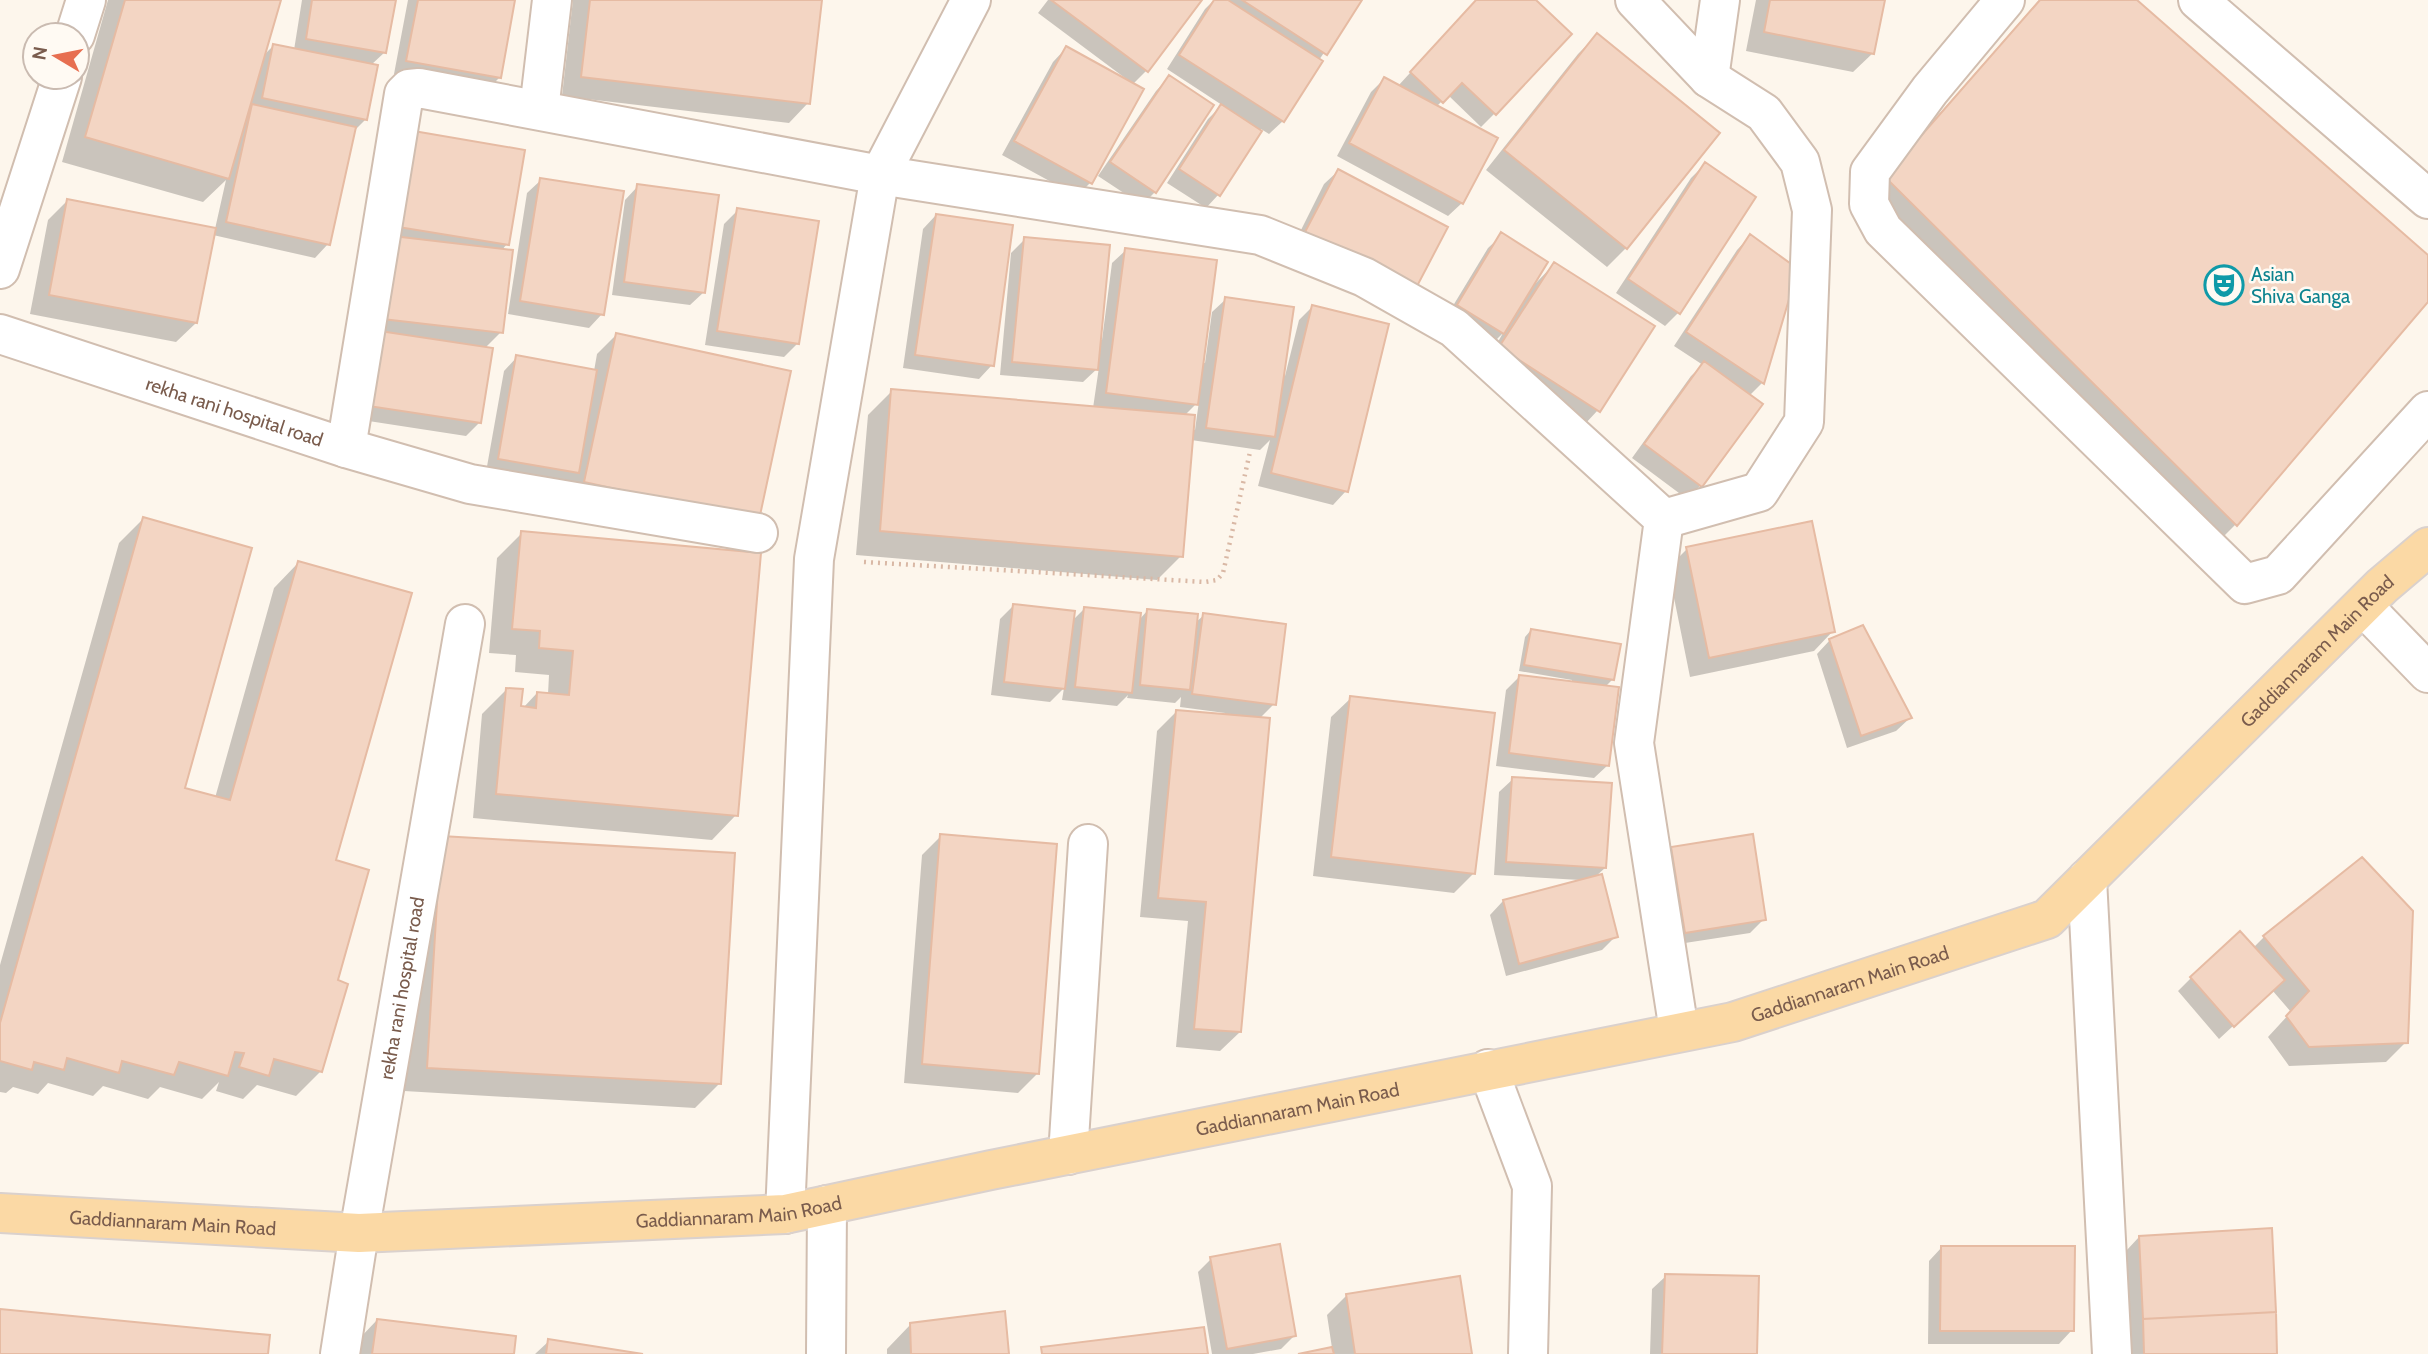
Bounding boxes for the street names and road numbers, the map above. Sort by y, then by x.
street label: rekha rani hospital road [143,372,326,452]
street label: Gaddiannaram Main Road [2236,570,2399,732]
street label: rekha rani hospital road [375,895,429,1081]
street label: Gaddiannaram Main Road [1748,941,1952,1027]
street label: Gaddiannaram Main Road [1194,1078,1401,1141]
street label: Gaddiannaram Main Road [635,1191,844,1233]
street label: Gaddiannaram Main Road [69,1206,277,1240]

